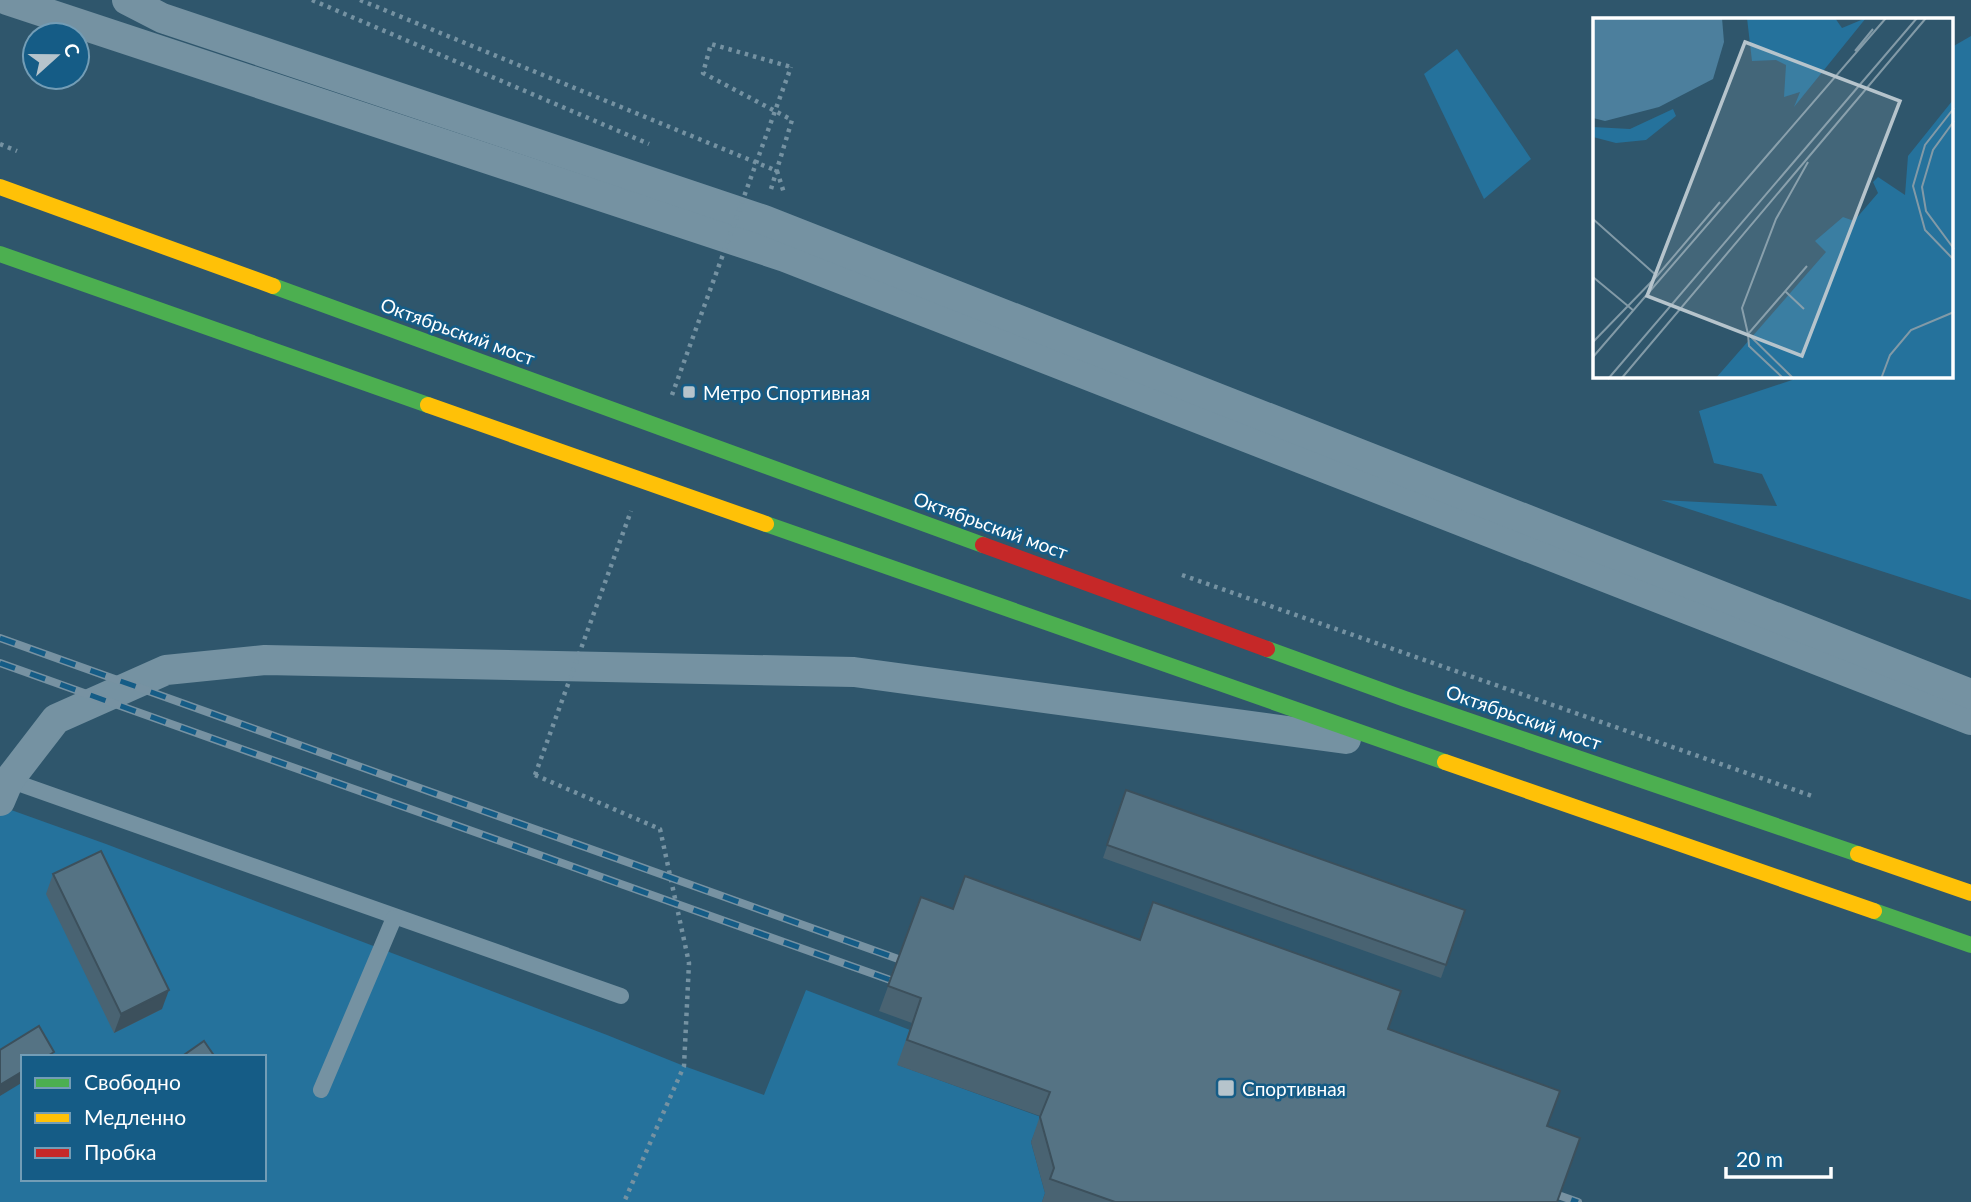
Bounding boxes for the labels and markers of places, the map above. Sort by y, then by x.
place label: Метро Спортивная [703,381,870,404]
marker: Метро Спортивная [681,384,697,400]
place label: Спортивная [1242,1077,1346,1100]
marker: Спортивная [1216,1078,1236,1098]

